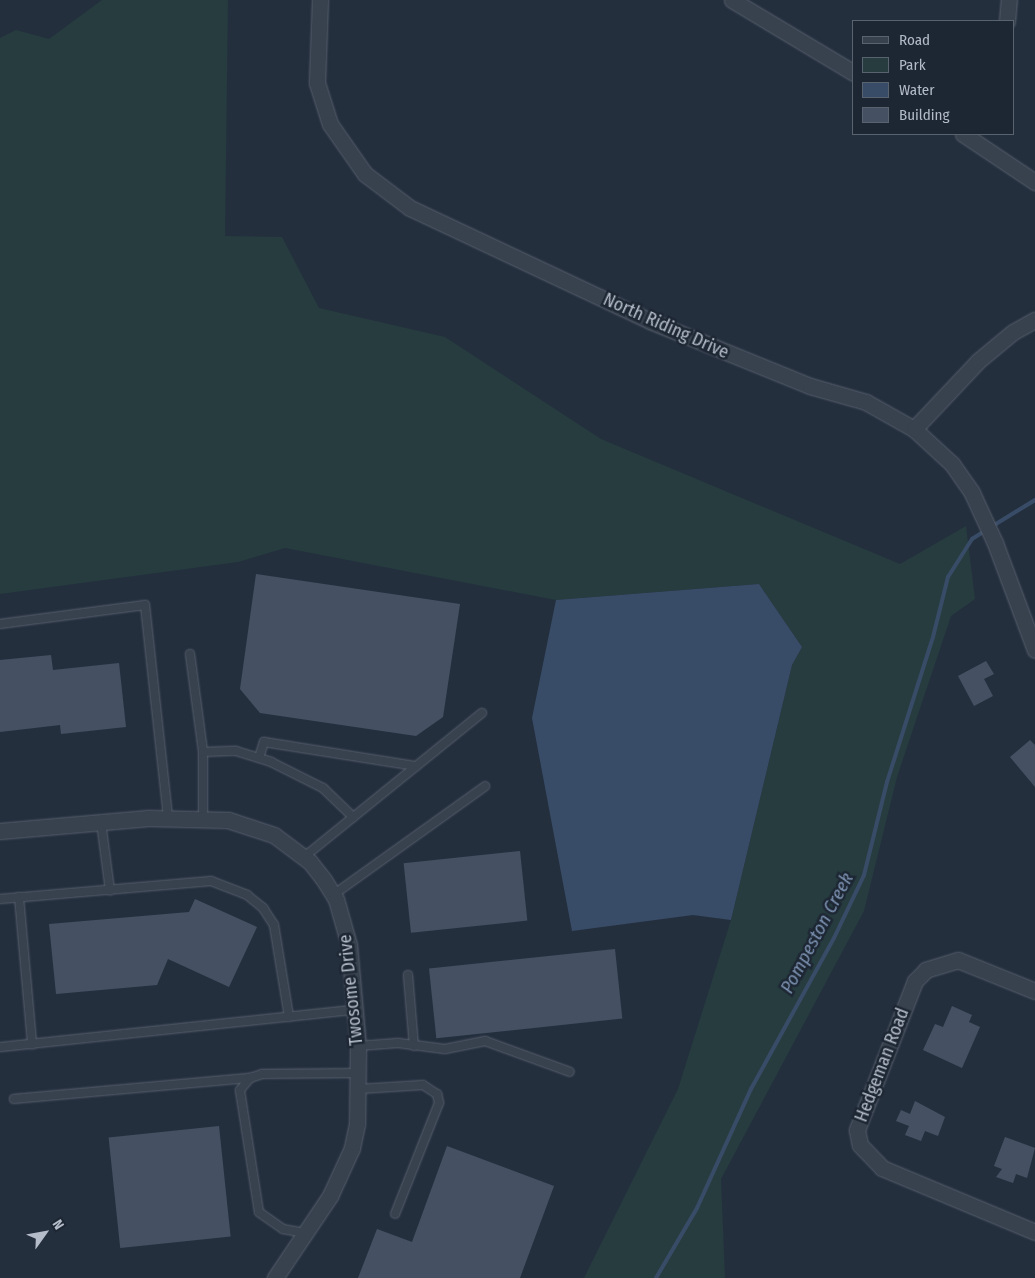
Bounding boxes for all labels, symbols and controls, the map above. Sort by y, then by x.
legend [852,20,1015,135]
text: Road [899,31,930,49]
text: Park [899,56,926,74]
text: Water [899,81,934,99]
text: Building [899,106,950,124]
street label: North Riding Drive [600,289,732,363]
water label: Pompeston Creek [776,869,858,997]
street label: Twosome Drive [334,934,368,1046]
street label: Hedgeman Road [850,1005,914,1125]
north arrow [20,1208,70,1258]
text: N [49,1217,68,1233]

